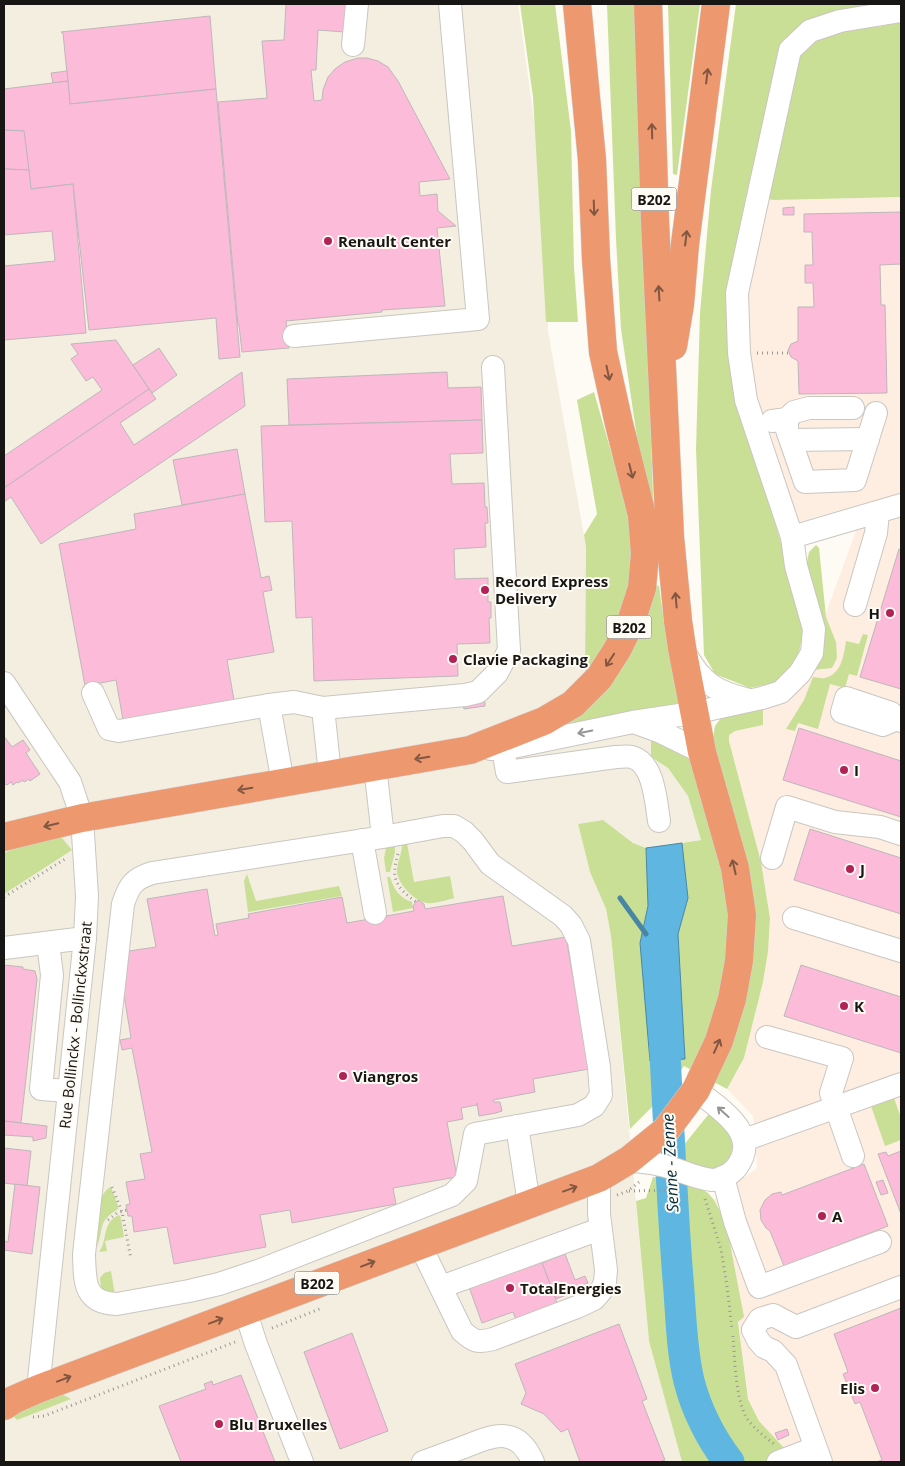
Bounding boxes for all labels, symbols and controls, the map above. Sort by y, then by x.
one-way arrow [702,69,712,85]
one-way arrow [647,123,656,139]
road number: B202 [632,188,676,210]
one-way arrow [589,200,599,216]
one-way arrow [681,230,691,246]
place label: Renault Center [338,231,451,251]
marker: Renault Center [322,235,334,247]
one-way arrow [655,285,664,301]
one-way arrow [603,365,613,381]
one-way arrow [627,463,636,479]
place label: Record Express Delivery [495,571,608,608]
marker: Record Express Delivery [479,584,491,596]
one-way arrow [671,592,681,608]
place label: H [869,603,880,623]
marker: H [884,607,896,619]
road number: B202 [606,616,652,638]
place label: Clavie Packaging [463,649,589,669]
marker: Clavie Packaging [447,653,459,665]
one-way arrow [605,653,615,667]
one-way arrow [578,727,594,737]
one-way arrow [414,754,430,764]
place label: I [854,760,859,780]
marker: I [838,764,850,776]
one-way arrow [237,785,253,795]
one-way arrow [43,821,59,830]
one-way arrow [729,859,738,875]
place label: J [858,859,865,879]
marker: J [844,863,856,875]
street label: Rue Bollinckx - Bollinckxstraat [54,920,96,1130]
place label: K [854,996,864,1016]
marker: K [838,1000,850,1012]
one-way arrow [712,1039,722,1054]
place label: Viangros [353,1066,418,1086]
marker: Viangros [337,1070,349,1082]
one-way arrow [717,1107,730,1118]
water label: Senne - Zenne [656,1113,684,1213]
one-way arrow [561,1184,577,1193]
place label: A [832,1206,843,1226]
marker: A [816,1210,828,1222]
one-way arrow [360,1259,375,1268]
road number: B202 [294,1272,340,1295]
place label: TotalEnergies [520,1278,621,1298]
marker: TotalEnergies [504,1282,516,1294]
one-way arrow [208,1316,223,1325]
one-way arrow [56,1374,71,1383]
place label: Elis [840,1378,865,1398]
marker: Elis [869,1382,881,1394]
place label: Blu Bruxelles [229,1414,327,1434]
marker: Blu Bruxelles [213,1418,225,1430]

